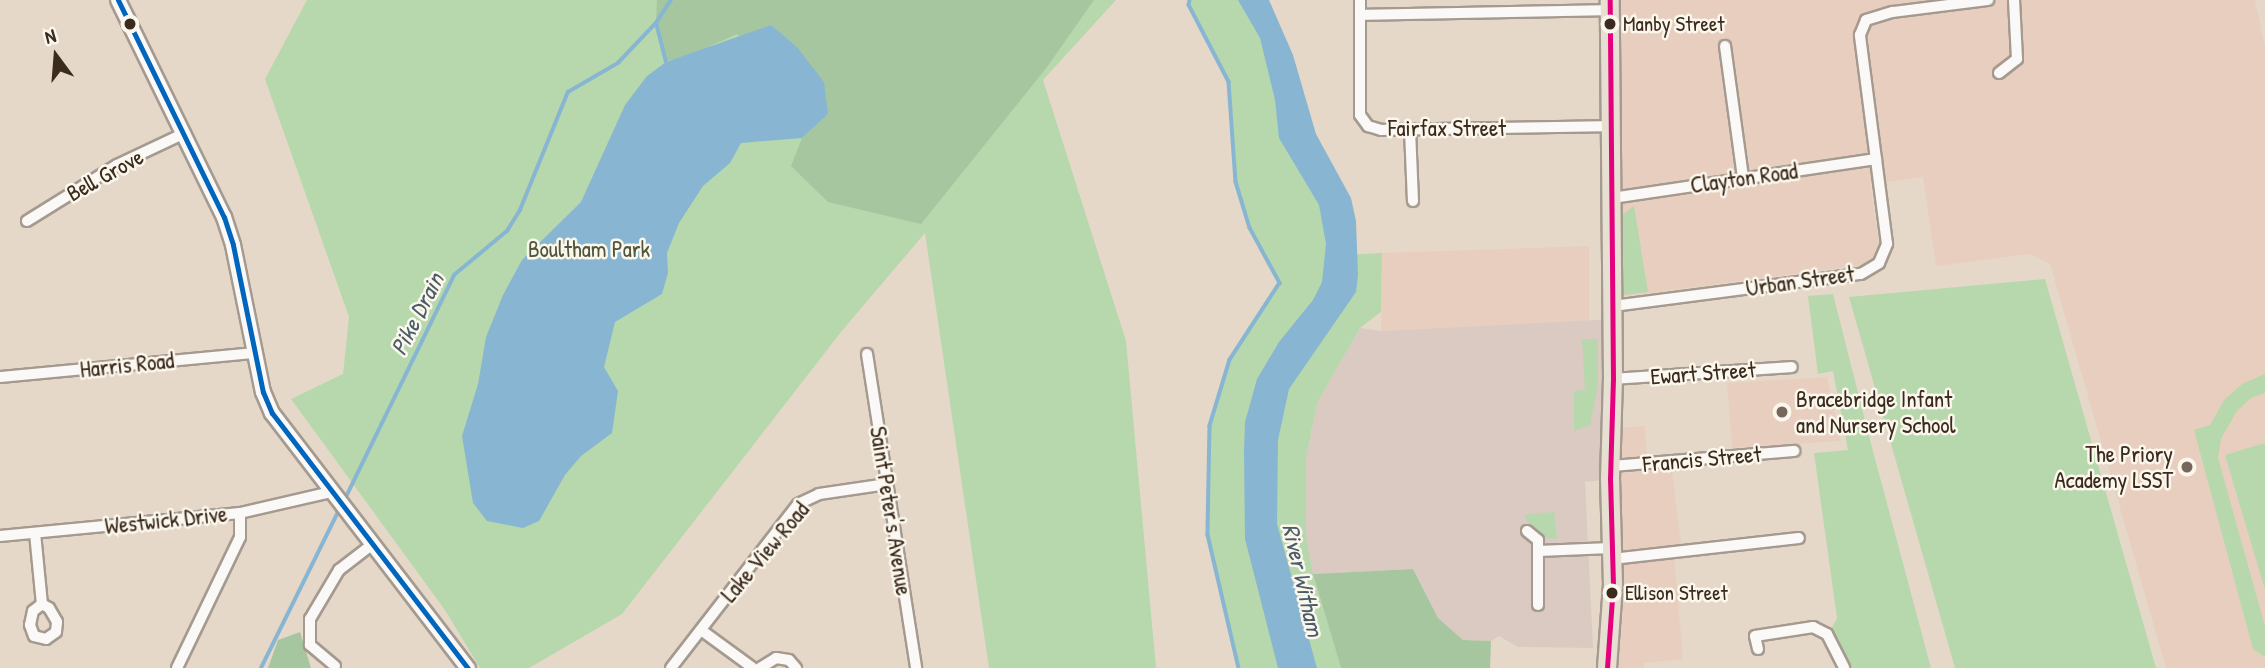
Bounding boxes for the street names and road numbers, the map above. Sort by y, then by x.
street label: Fairfax Street [1388,114,1506,142]
street label: Bell Grove [62,143,148,207]
street label: Clayton Road [1689,157,1799,199]
street label: Urban Street [1744,260,1856,302]
street label: Harris Road [79,346,175,384]
street label: Ewart Street [1649,356,1757,390]
street label: Saint Peter's Avenue [864,425,918,597]
street label: Francis Street [1642,440,1762,478]
street label: Lake View Road [715,496,815,608]
street label: Westwick Drive [103,500,229,540]

